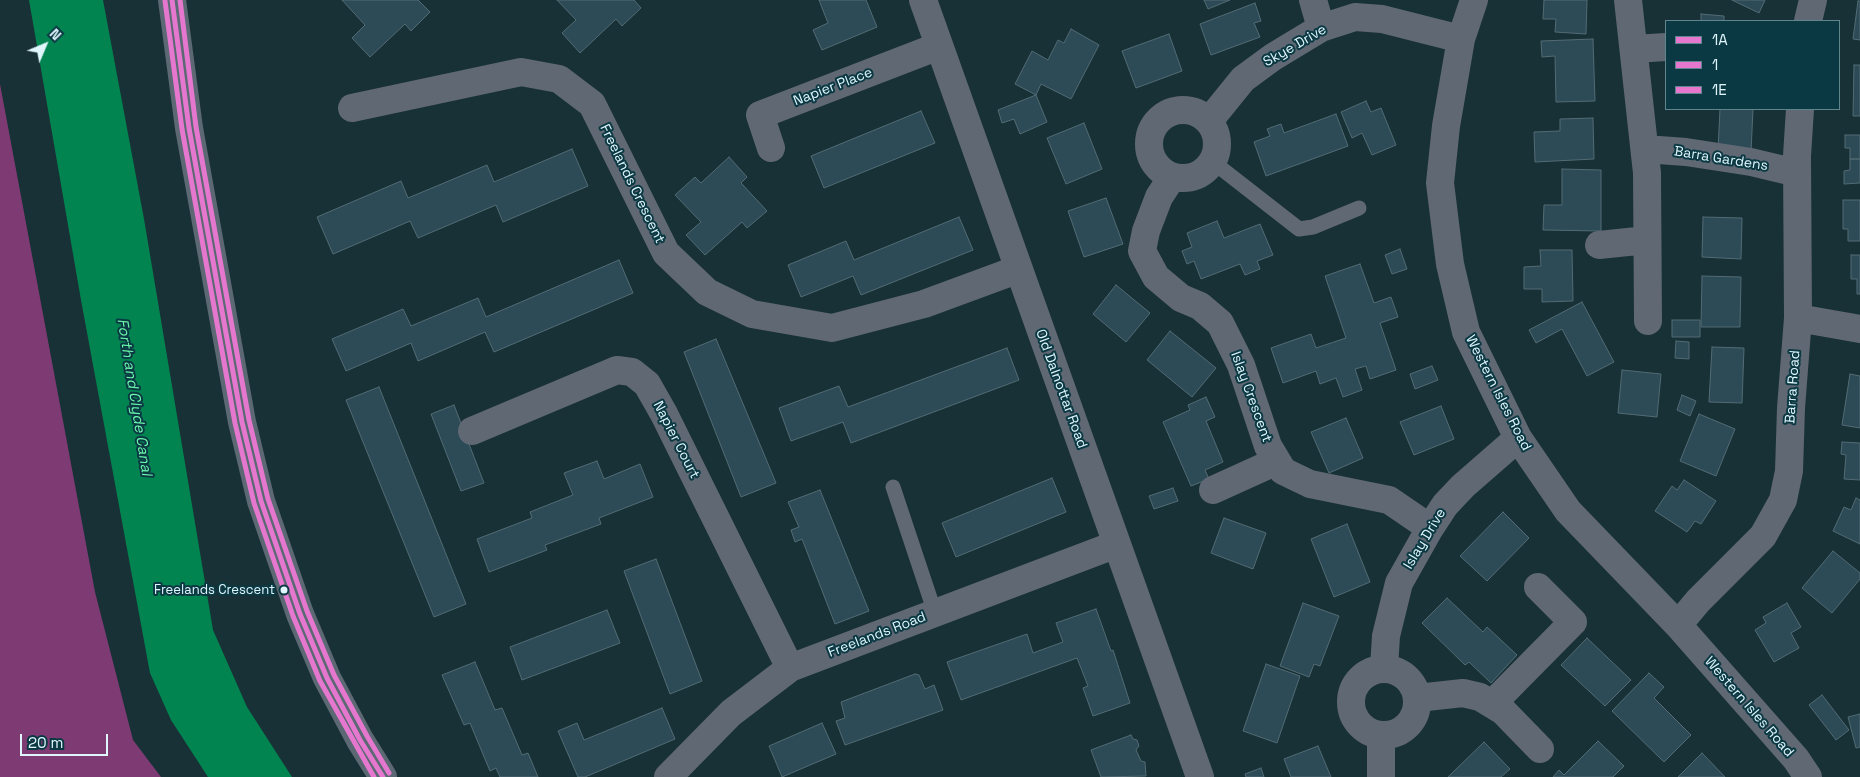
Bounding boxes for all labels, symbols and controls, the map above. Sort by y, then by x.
north arrow [20,20,70,70]
legend [1665,20,1840,110]
street label: Skye Drive [1260,21,1330,71]
text: N [46,25,65,44]
text: 1A [1712,30,1728,49]
text: 1 [1712,55,1718,74]
street label: Napier Place [791,64,875,110]
text: 1E [1712,80,1727,99]
street label: Freelands Crescent [596,122,668,246]
street label: Barra Gardens [1673,143,1769,175]
water label: Forth and Clyde Canal [113,317,155,477]
street label: Old Dalnottar Road [1032,327,1090,451]
street label: Western Isles Road [1462,332,1534,454]
street label: Islay Crescent [1227,349,1275,445]
street label: Barra Road [1782,350,1804,424]
street label: Napier Court [649,398,703,482]
street label: Islay Drive [1400,506,1450,572]
place label: Freelands Crescent [154,582,275,598]
marker: Freelands Crescent [279,585,289,595]
street label: Freelands Road [826,609,928,661]
street label: Western Isles Road [1701,653,1797,761]
scale bar [22,724,110,756]
text: 20 m [28,733,63,752]

